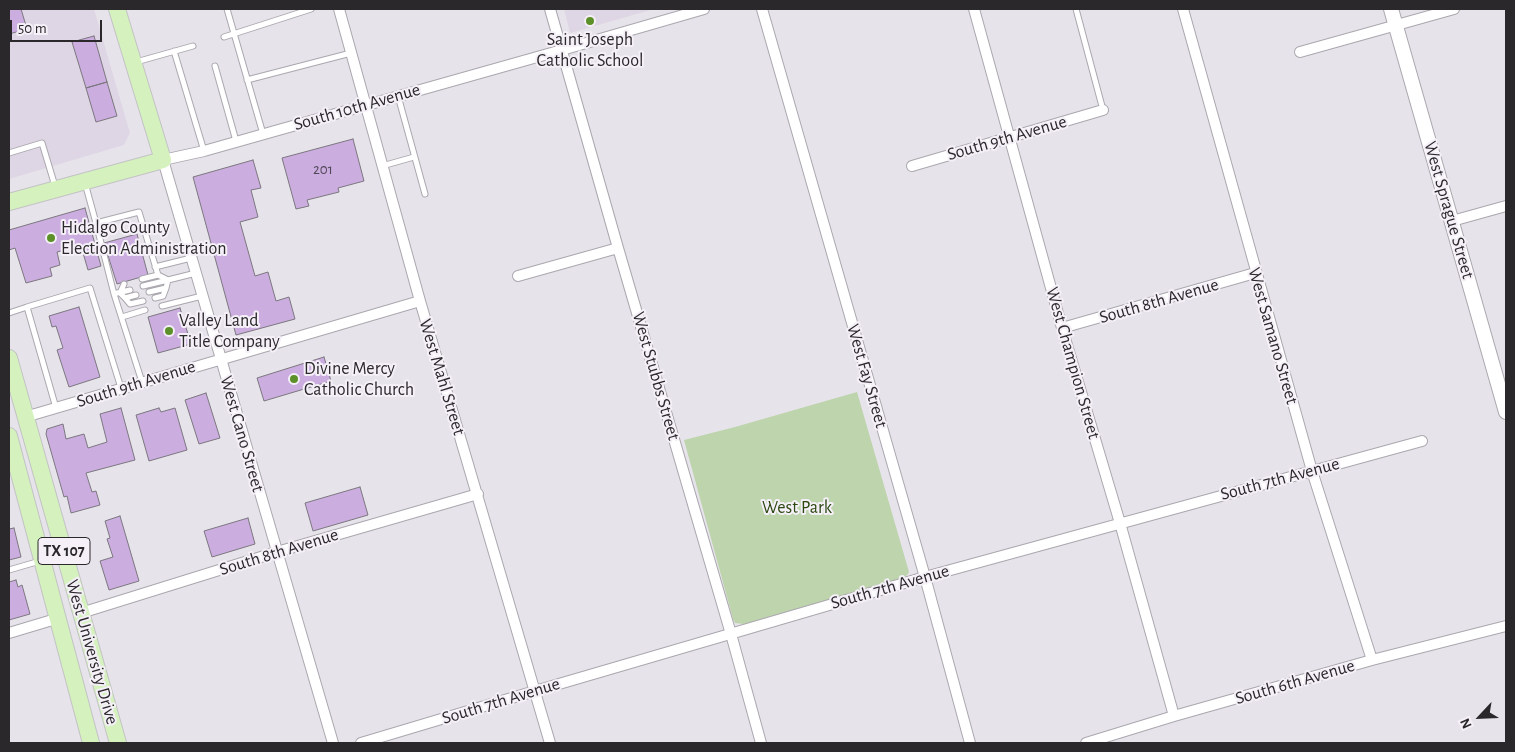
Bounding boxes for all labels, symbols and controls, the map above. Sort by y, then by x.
scale bar [12,10,105,42]
marker: Saint Joseph Catholic School [584,15,596,27]
text: 50 m [18,21,47,36]
place label: Saint Joseph Catholic School [537,29,643,72]
street label: South 10th Avenue [291,79,423,135]
street label: South 9th Avenue [945,111,1069,165]
street label: West Sprague Street [1419,139,1479,281]
house number: 201 [313,160,333,178]
place label: Hidalgo County Election Administration [61,217,227,260]
marker: Hidalgo County Election Administration [45,232,57,244]
street label: West Samano Street [1243,265,1303,407]
street label: South 8th Avenue [1097,274,1221,328]
street label: West Champion Street [1041,285,1105,441]
street label: West Stubbs Street [627,309,685,443]
place label: Valley Land Title Company [179,310,280,352]
street label: West Mahl Street [414,316,470,438]
street label: West Fay Street [842,321,892,431]
marker: Valley Land Title Company [163,325,175,337]
street label: South 9th Avenue [74,356,198,412]
place label: Divine Mercy Catholic Church [304,358,414,400]
street label: West Cano Street [215,373,269,495]
marker: Divine Mercy Catholic Church [288,373,300,385]
street label: South 7th Avenue [1218,453,1342,505]
park label: West Park [762,497,832,519]
street label: South 8th Avenue [217,524,341,580]
road number: TX 107 [38,538,90,564]
street label: South 7th Avenue [828,560,952,614]
street label: West University Drive [61,577,123,727]
street label: South 6th Avenue [1233,655,1357,709]
street label: South 7th Avenue [439,673,563,729]
north arrow [1455,692,1505,742]
text: N [1458,716,1475,731]

